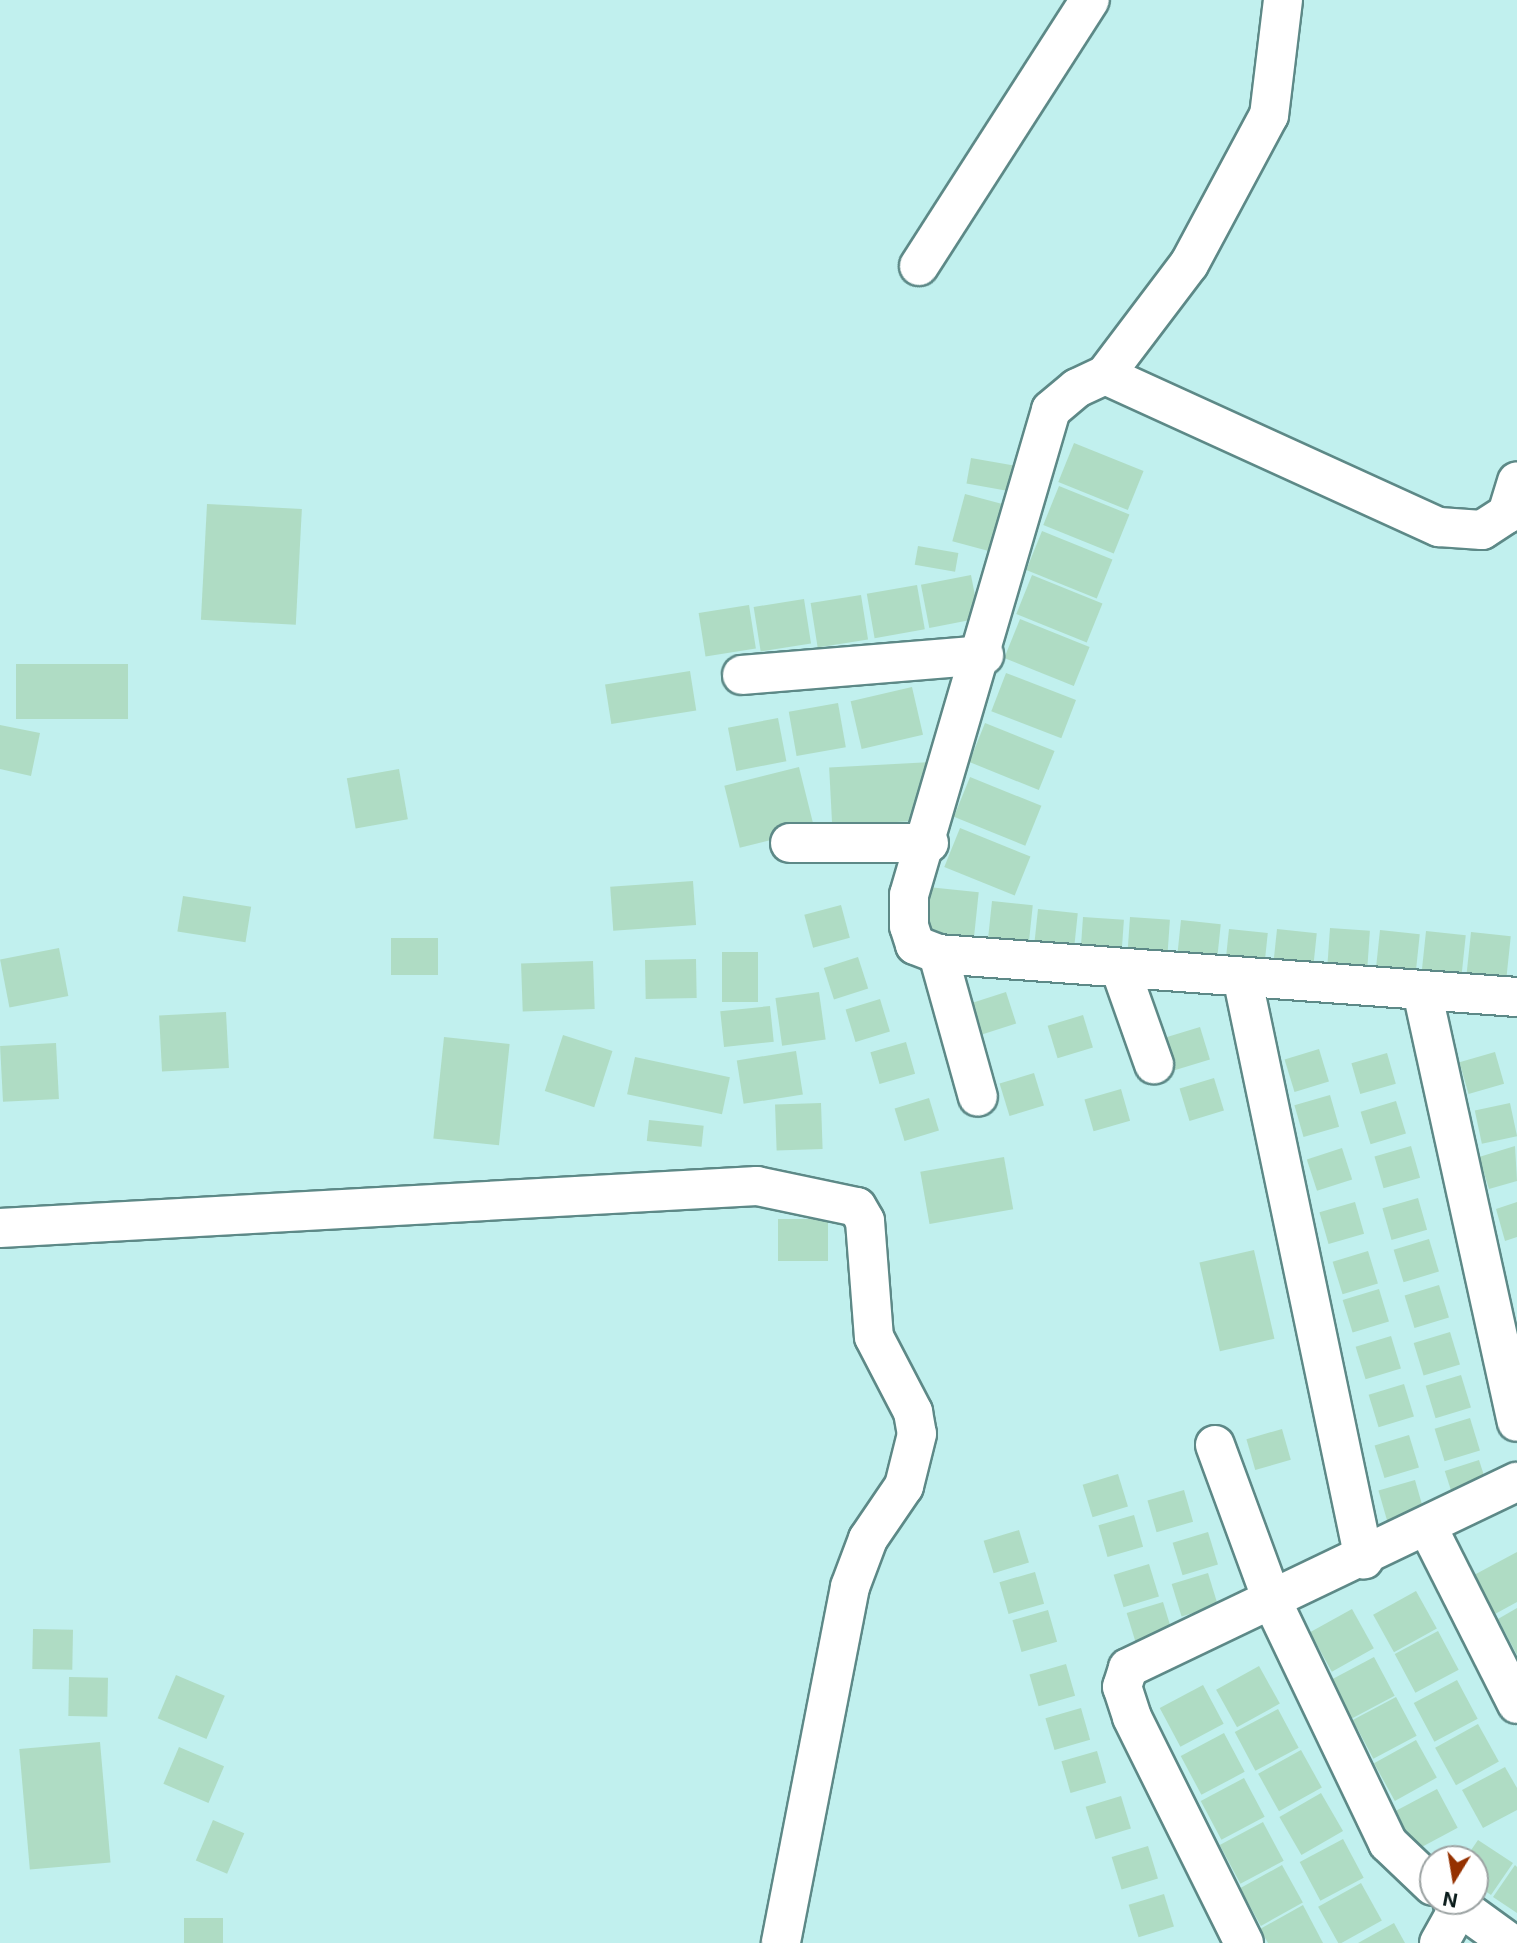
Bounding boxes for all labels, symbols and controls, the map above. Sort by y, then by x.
north arrow [1419,1845,1489,1915]
text: N [1441,1886,1460,1912]

